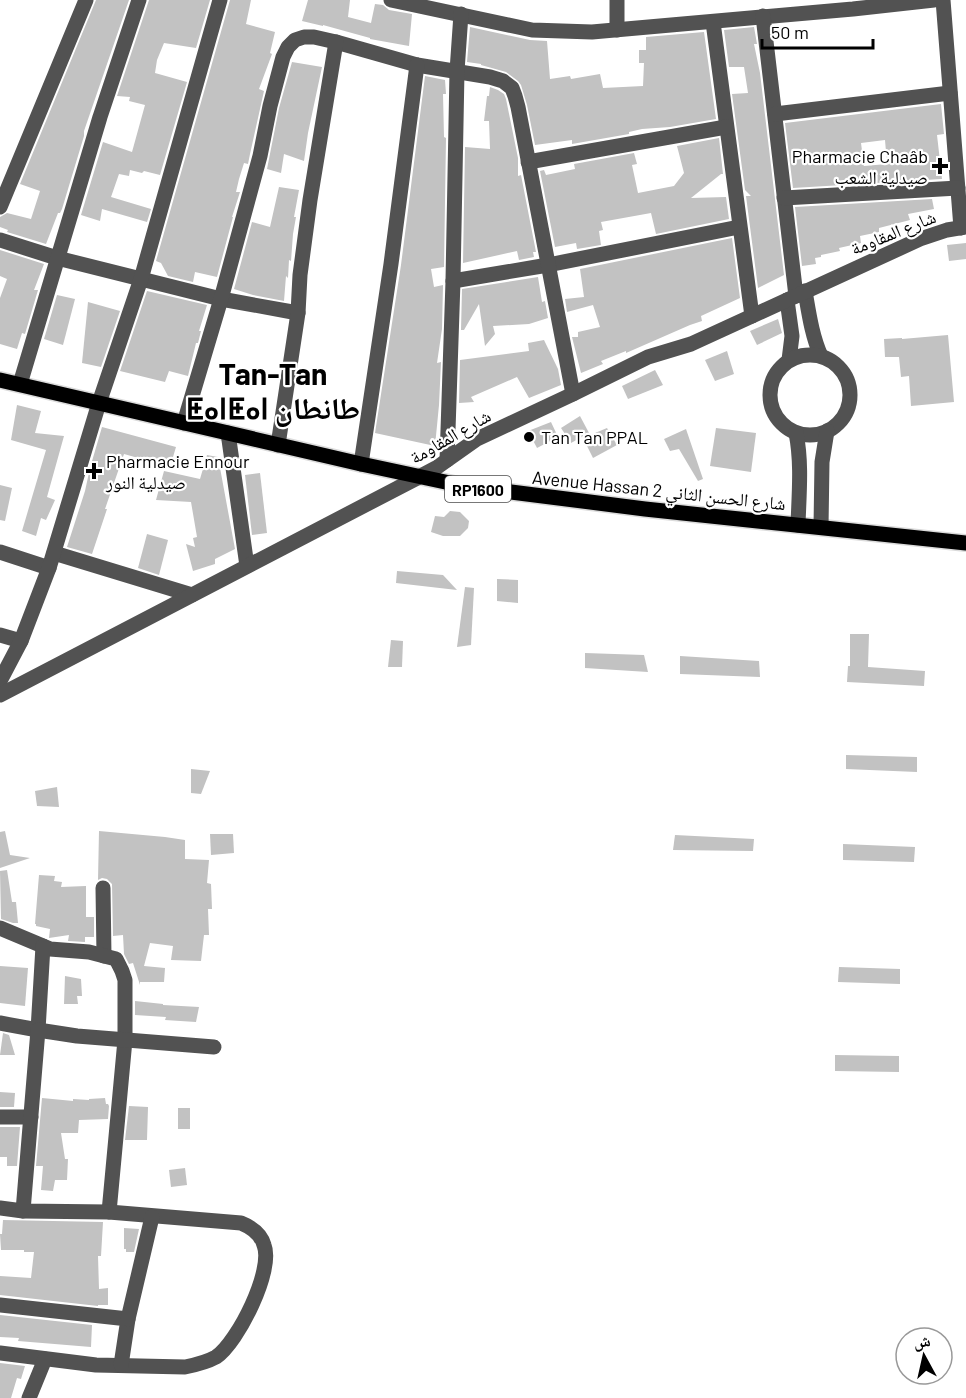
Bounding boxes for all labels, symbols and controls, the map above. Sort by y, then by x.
scale bar [762,12,873,50]
text: 50 m [771,21,809,43]
place label: Pharmacie Chaâb صيدلية الشعب [792,145,928,189]
marker: Pharmacie Chaâb صيدلية الشعب [933,159,947,173]
street label: شارع المقاومة [847,205,939,260]
district label: Tan-Tan ⵟⴰⵏⵟⴰⵏ طانطان [186,355,360,427]
street label: شارع المقاومة [406,404,495,469]
place label: Tan Tan PPAL [541,426,648,448]
marker: Tan Tan PPAL [522,430,536,444]
place label: Pharmacie Ennour صيدلية النور [105,450,250,493]
marker: Pharmacie Ennour صيدلية النور [87,464,101,478]
street label: Avenue Hassan 2 شارع الحسن الثاني [531,466,787,519]
road number: RP1600 [445,476,511,502]
north arrow [894,1326,954,1386]
text: ش [912,1330,932,1352]

